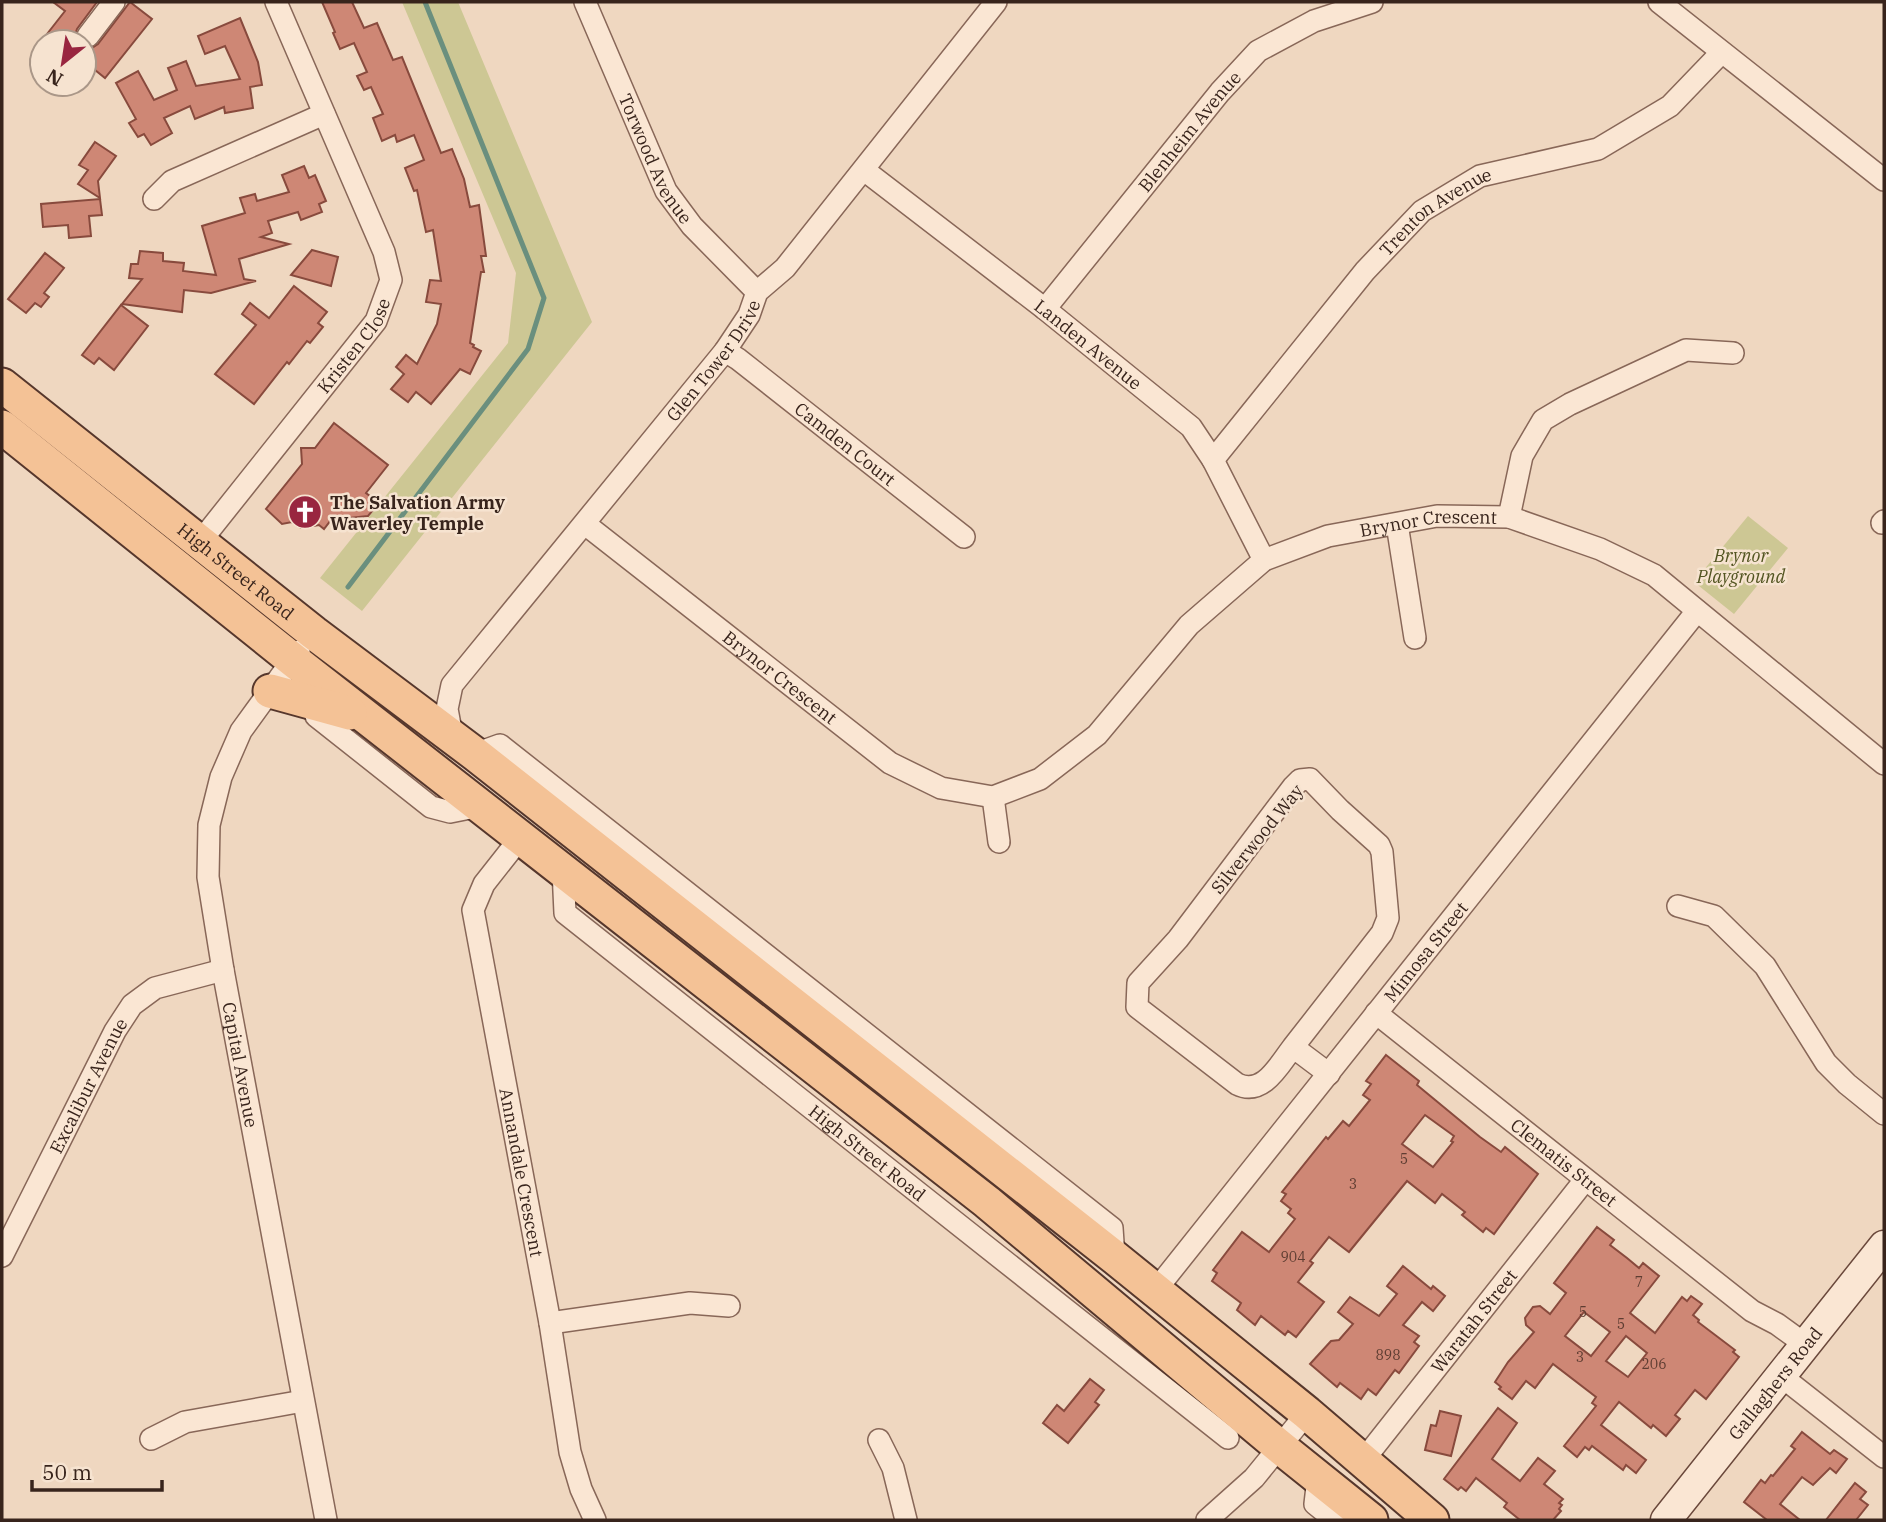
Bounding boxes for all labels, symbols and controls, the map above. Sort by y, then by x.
north arrow [28,28,98,98]
text: N [42,64,67,92]
street label: Blenheim Avenue [1133,66,1246,196]
street label: Torwood Avenue [614,90,698,228]
street label: Trenton Avenue [1374,162,1493,261]
street label: Landen Avenue [1030,294,1147,394]
street label: Kristen Close [312,295,395,398]
street label: Glen Tower Drive [661,297,765,426]
street label: Camden Court [790,397,901,490]
place label: The Salvation Army Waverley Temple [330,491,506,535]
church icon: The Salvation Army Waverley Temple [286,493,324,531]
street label: Brynor Crescent [1358,504,1497,541]
street label: High Street Road [173,518,299,625]
park label: Brynor Playground [1696,544,1785,588]
street label: Brynor Crescent [719,625,842,729]
street label: Silverwood Way [1206,779,1309,899]
street label: Mimosa Street [1378,897,1473,1007]
street label: Capital Avenue [218,1000,264,1129]
street label: Excalibur Avenue [44,1013,132,1157]
street label: Annandale Crescent [495,1086,549,1259]
street label: High Street Road [804,1099,931,1206]
street label: Clematis Street [1506,1113,1622,1211]
house number: 5 [1400,1150,1408,1168]
house number: 3 [1349,1175,1357,1193]
house number: 904 [1280,1248,1306,1266]
street label: Waratah Street [1426,1264,1522,1377]
house number: 7 [1635,1273,1643,1291]
house number: 5 [1579,1303,1587,1321]
house number: 5 [1617,1315,1625,1333]
street label: Gallaghers Road [1723,1322,1827,1444]
house number: 898 [1375,1346,1401,1364]
house number: 3 [1576,1348,1584,1366]
house number: 206 [1641,1355,1667,1373]
scale bar [32,1448,161,1492]
text: 50 m [42,1458,92,1486]

